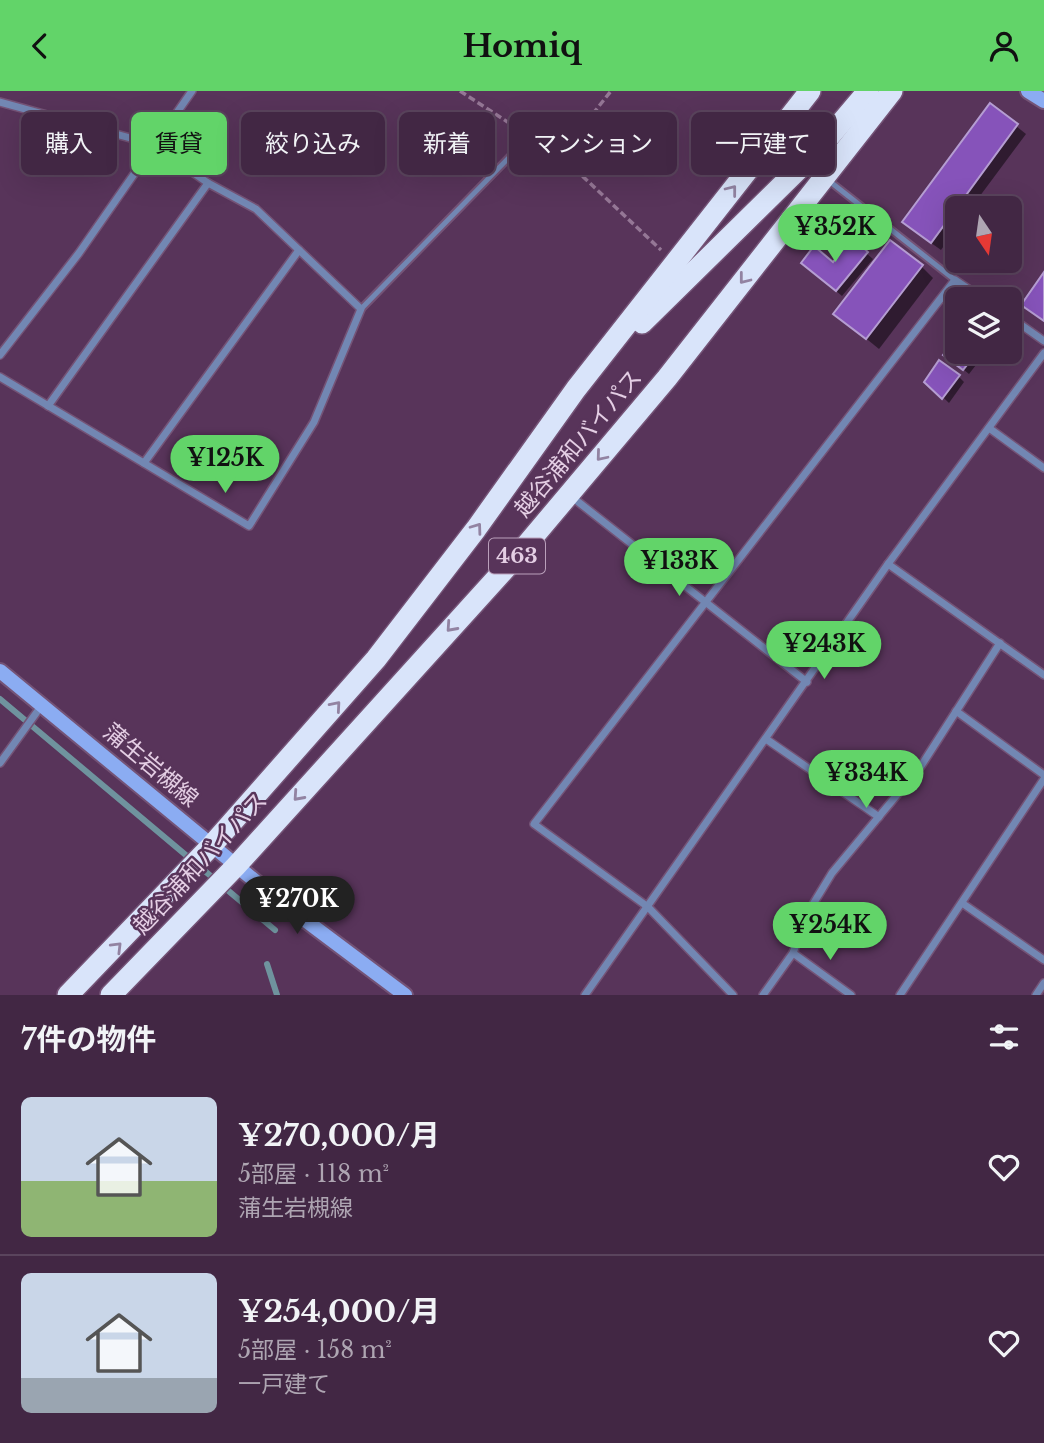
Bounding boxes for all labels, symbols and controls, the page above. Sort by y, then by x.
text: Homiq [462,26,582,66]
icon: back [21,27,59,65]
icon: person [985,27,1023,65]
chip: 購入 [21,112,117,175]
chip: 賃貸 [131,112,227,175]
chip: 絞り込み [241,112,385,175]
chip: 新着 [399,112,495,175]
chip: マンション [509,112,677,175]
chip: 一戸建て [691,112,835,175]
one-way arrow [724,185,737,198]
north arrow [945,196,1022,273]
map controls [945,196,1022,364]
pin: ¥352K [786,205,884,264]
text: ¥352K [794,213,876,241]
one-way arrow [740,272,753,284]
button: layers [945,287,1022,364]
street label: 越谷浦和バイパス [508,364,648,522]
pin: ¥125K [176,435,274,495]
text: ¥125K [186,444,264,472]
one-way arrow [597,448,609,461]
one-way arrow [468,523,481,535]
road number: 463 [489,539,545,573]
pin: ¥133K [630,539,728,598]
text: ¥133K [640,547,718,575]
one-way arrow [447,619,459,632]
pin: ¥243K [775,621,873,681]
text: ¥243K [782,630,866,658]
one-way arrow [328,701,340,714]
street label: 蒲生岩槻線 [98,717,204,813]
pin: ¥334K [817,751,915,810]
text: ¥334K [824,759,908,787]
street label: 越谷浦和バイパス [127,786,273,940]
one-way arrow [294,788,306,801]
pin: ¥270K [248,877,346,936]
text: ¥270K [256,885,338,913]
pin: ¥254K [781,903,879,962]
text: ¥254K [789,911,871,939]
one-way arrow [109,943,121,955]
icon: filters [985,1018,1023,1056]
text: 7件の物件 [21,1021,156,1058]
text: ¥270,000/月 [238,1117,440,1154]
icon: home [77,1125,161,1209]
icon: heart [985,1148,1023,1186]
text: 5部屋 · 118 m² [238,1160,389,1188]
text: 蒲生岩槻線 [238,1194,353,1222]
text: ¥254,000/月 [238,1293,440,1330]
icon: home [77,1301,161,1385]
icon: heart [985,1324,1023,1362]
text: 5部屋 · 158 m² [238,1336,392,1364]
text: 一戸建て [238,1370,330,1398]

